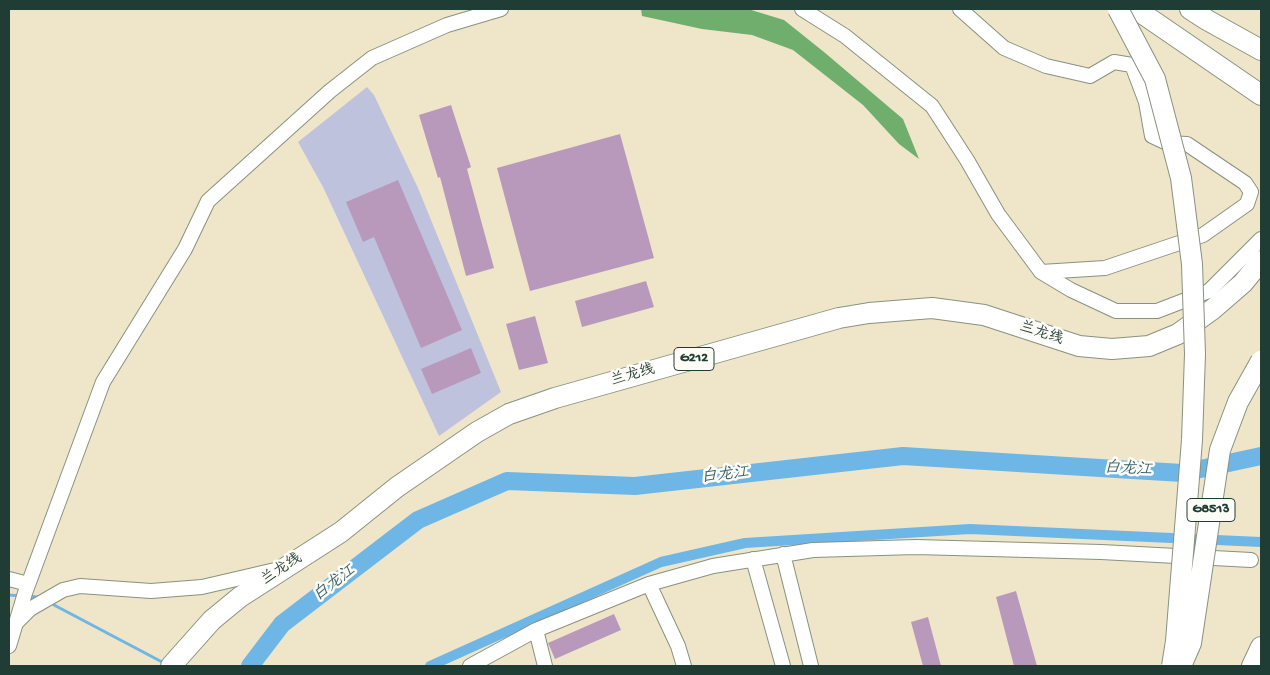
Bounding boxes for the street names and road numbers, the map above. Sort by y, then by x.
street label: 兰龙线 [1017,318,1065,350]
road number: G212 [674,348,714,370]
street label: 兰龙线 [609,361,657,391]
road number: G8513 [1187,498,1235,522]
street label: 兰龙线 [258,550,306,590]

